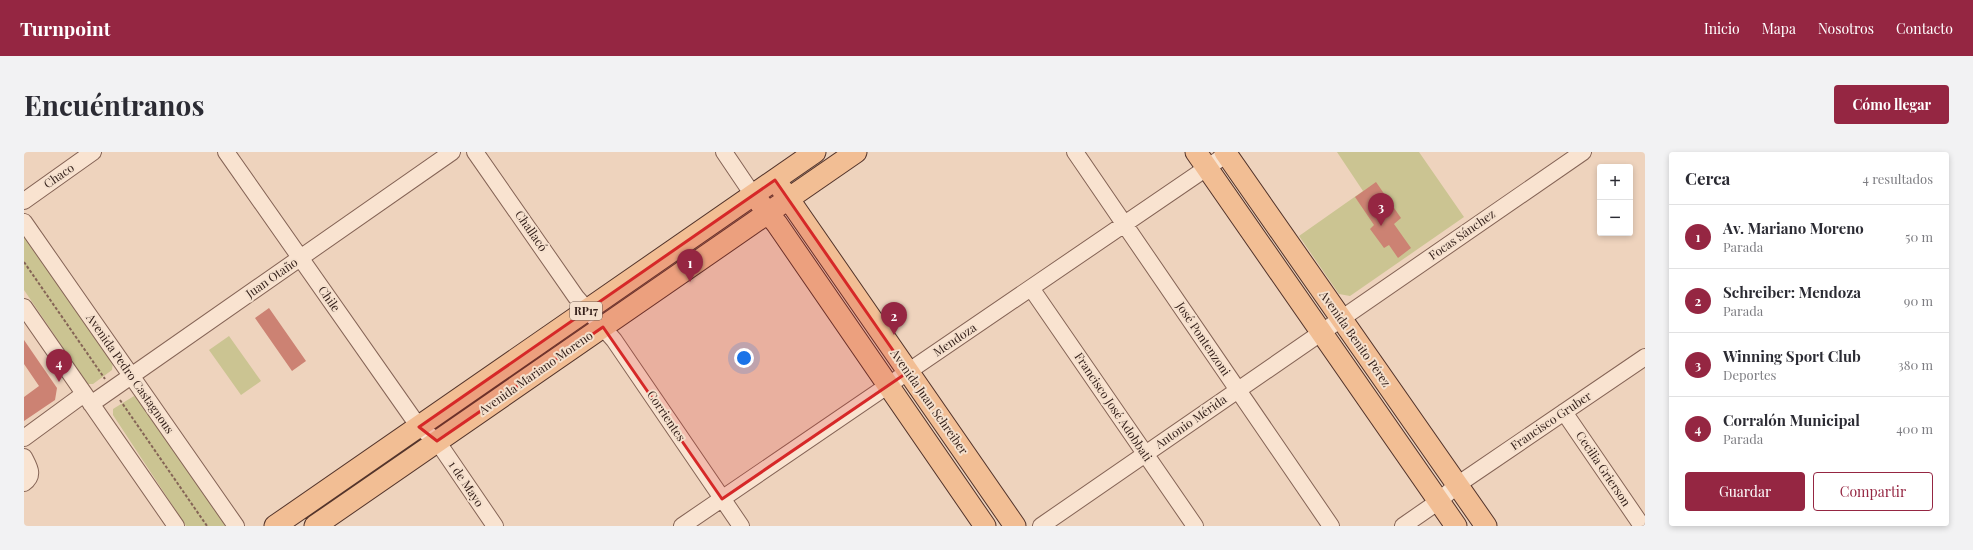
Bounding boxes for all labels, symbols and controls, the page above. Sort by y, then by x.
text: Turnpoint [20,15,110,41]
text: Inicio [1704,19,1740,38]
text: Mapa [1762,19,1796,38]
text: Nosotros [1818,19,1874,38]
text: Contacto [1896,19,1953,38]
button: Cómo llegar [1834,85,1949,124]
text: Encuéntranos [24,86,204,123]
street label: Chaco [40,159,77,191]
map controls [1597,164,1633,236]
button: + [1597,164,1633,200]
text: Cerca [1685,167,1730,189]
text: 4 resultados [1863,170,1933,187]
pin: 3 [1368,193,1394,226]
button: − [1597,200,1633,236]
street label: Focas Sánchez [1425,205,1498,263]
street label: Challacó [512,207,552,254]
text: Av. Mariano Moreno [1723,218,1864,238]
text: 1 [1696,228,1700,245]
text: 50 m [1905,228,1933,245]
text: Parada [1723,238,1763,255]
pin: 1 [677,249,703,282]
street label: Juan Otaño [242,253,301,301]
street label: Chile [315,282,344,315]
text: Schreiber: Mendoza [1723,282,1861,302]
street label: Avenida Benito Pérez [1316,286,1395,390]
text: 2 [1695,292,1701,309]
text: 90 m [1904,292,1933,309]
street label: José Pontenzoni [1173,298,1235,379]
road number: RP17 [570,302,602,320]
pin: 2 [881,302,907,335]
text: Parada [1723,302,1763,319]
street label: Avenida Pedro Castagnous [83,310,178,436]
street label: Mendoza [930,319,979,359]
street label: Avenida Mariano Moreno [475,327,596,418]
street label: Avenida Juan Schreiber [887,345,973,458]
text: Winning Sport Club [1723,346,1861,366]
your location [734,348,754,368]
pin: 4 [46,349,72,382]
street label: Francisco José Adobbati [1071,349,1157,464]
text: 3 [1695,356,1701,373]
text: 380 m [1898,356,1933,373]
text: Deportes [1723,366,1776,383]
street label: Corrientes [644,387,690,444]
street label: Francisco Gruber [1507,387,1595,453]
street label: Antonio Mérida [1151,391,1229,452]
text: Corralón Municipal [1723,410,1860,430]
text: 4 [1695,420,1701,437]
text: 400 m [1896,420,1933,437]
street label: Cecilia Grierson [1573,428,1635,509]
text: Parada [1723,430,1763,447]
street label: 1 de Mayo [446,457,488,510]
button: Guardar [1685,472,1805,511]
button: Compartir [1813,472,1933,511]

